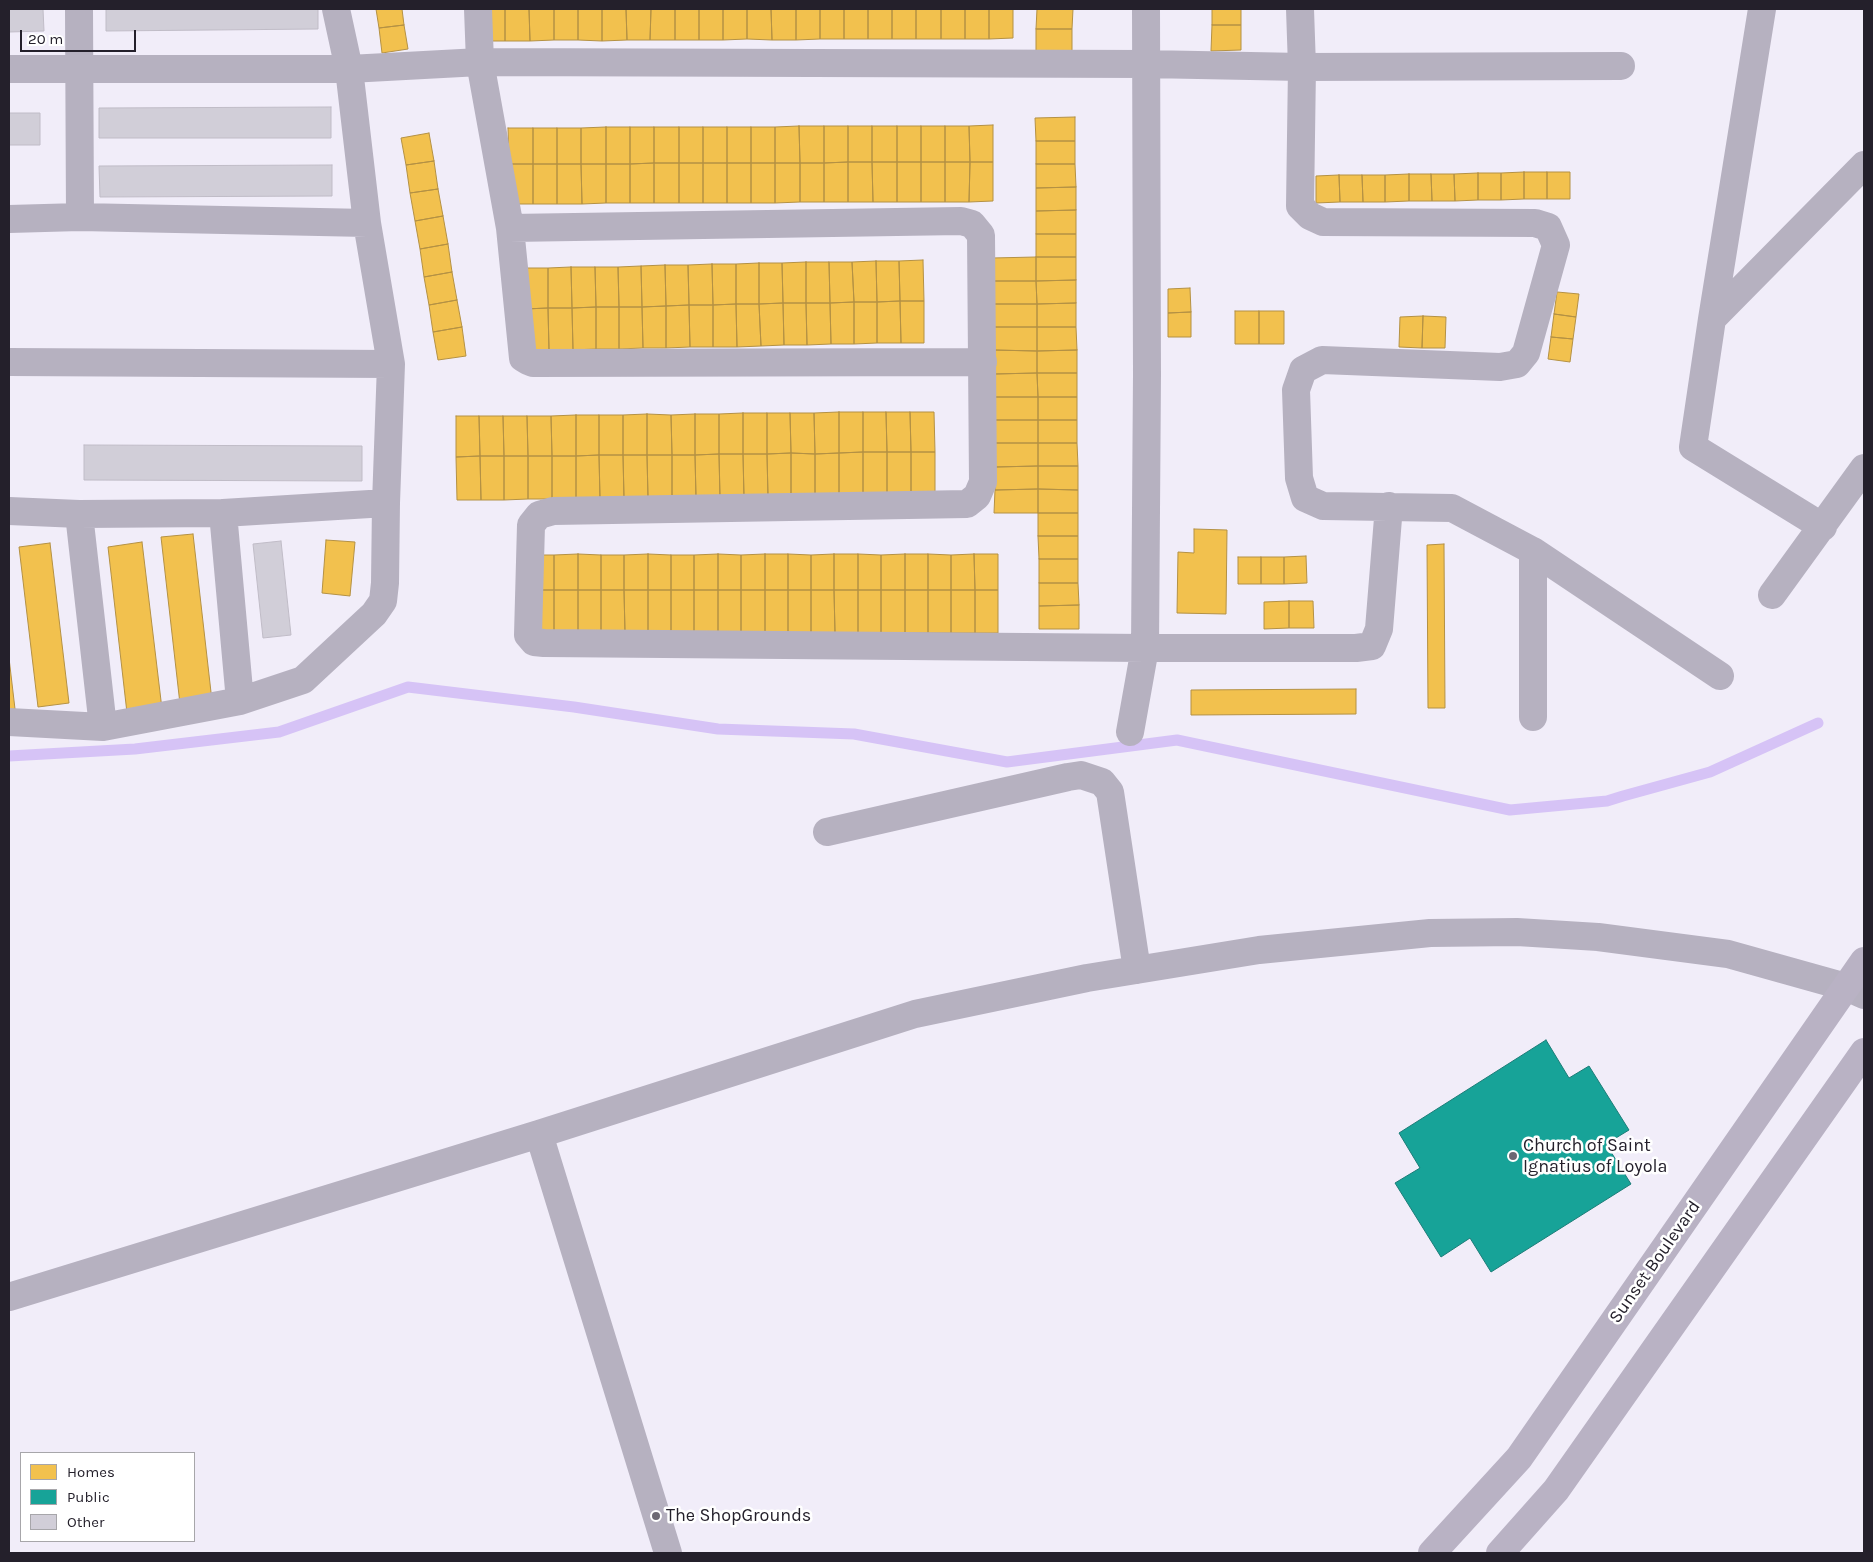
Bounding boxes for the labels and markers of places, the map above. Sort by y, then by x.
place label: Church of Saint Ignatius of Loyola [1523,1135,1667,1178]
marker: Church of Saint Ignatius of Loyola [1507,1150,1519,1162]
place label: The ShopGrounds [666,1505,811,1527]
marker: The ShopGrounds [650,1510,662,1522]

